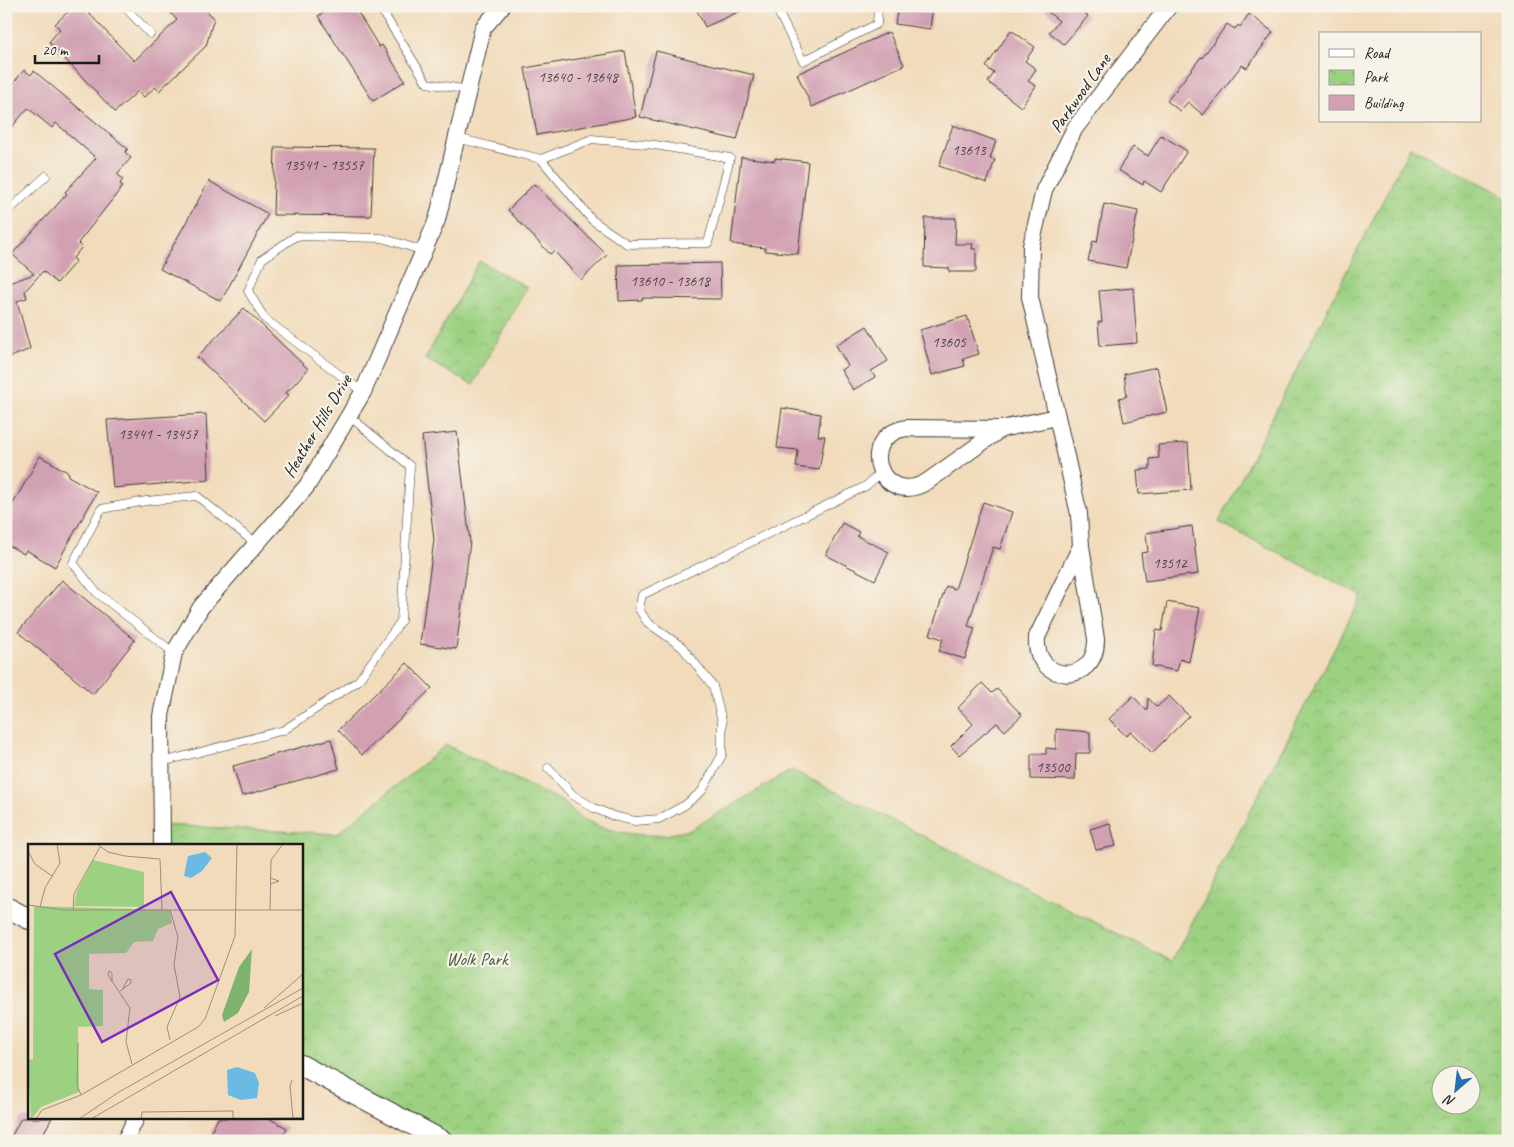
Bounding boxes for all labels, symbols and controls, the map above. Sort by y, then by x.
scale bar [35,32,99,64]
legend [1319,32,1482,122]
text: 20 m [42,41,69,60]
text: Road [1364,44,1391,63]
street label: Parkwood Lane [1045,48,1116,137]
house number: 13640 - 13648 [538,68,619,87]
text: Park [1364,68,1389,87]
text: Building [1364,94,1404,113]
house number: 13613 [952,141,987,160]
house number: 13541 - 13557 [284,156,365,175]
house number: 13610 - 13618 [630,272,711,291]
house number: 13605 [932,333,967,352]
street label: Heather Hills Drive [278,369,357,482]
house number: 13441 - 13457 [118,425,199,444]
house number: 13512 [1153,554,1188,573]
house number: 13500 [1036,758,1071,777]
inset map [28,844,302,1120]
park label: Wolk Park [447,948,509,970]
north arrow [1432,1064,1482,1114]
text: N [1440,1090,1458,1111]

